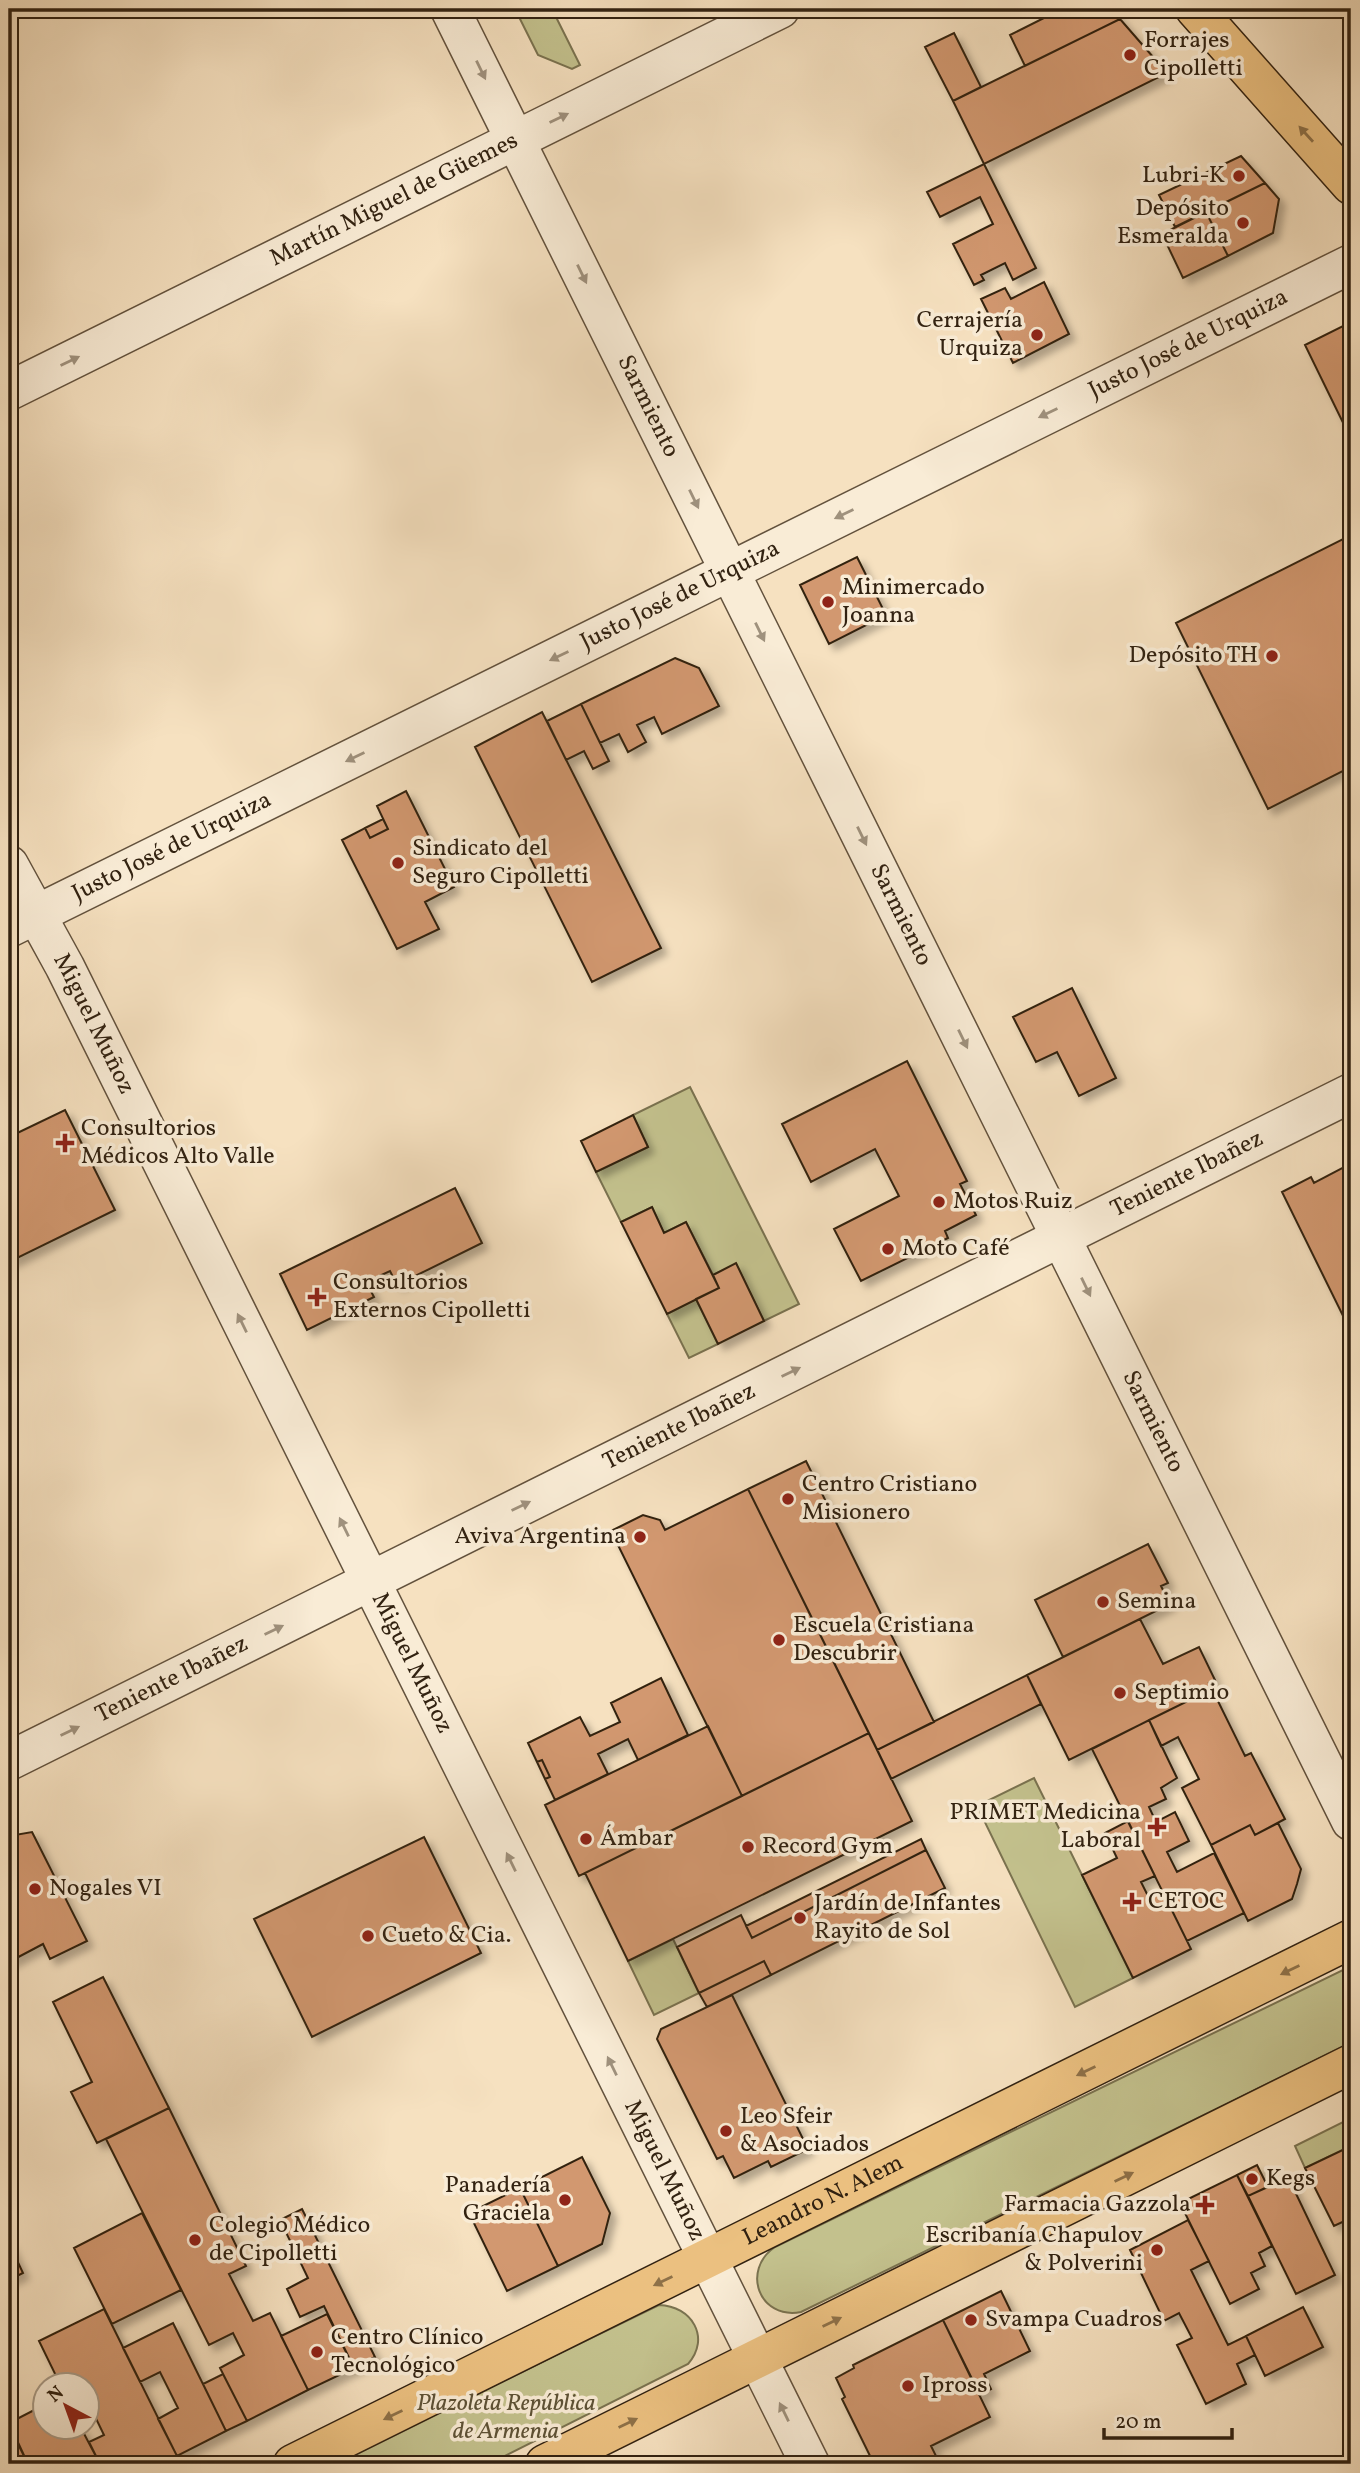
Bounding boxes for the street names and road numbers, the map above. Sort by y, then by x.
street label: Martín Miguel de Güemes [264,124,524,276]
street label: Justo José de Urquiza [1083,281,1294,408]
street label: Sarmiento [608,350,687,464]
street label: Justo José de Urquiza [575,532,786,660]
street label: Justo José de Urquiza [67,784,278,911]
street label: Sarmiento [861,858,940,972]
street label: Miguel Muñoz [44,947,143,1100]
street label: Teniente Ibañez [1105,1122,1269,1227]
street label: Sarmiento [1113,1365,1192,1479]
street label: Teniente Ibañez [597,1375,762,1480]
street label: Miguel Muñoz [362,1587,461,1739]
street label: Teniente Ibañez [90,1628,254,1732]
street label: Miguel Muñoz [615,2095,713,2247]
street label: Leandro N. Alem [737,2147,910,2255]

